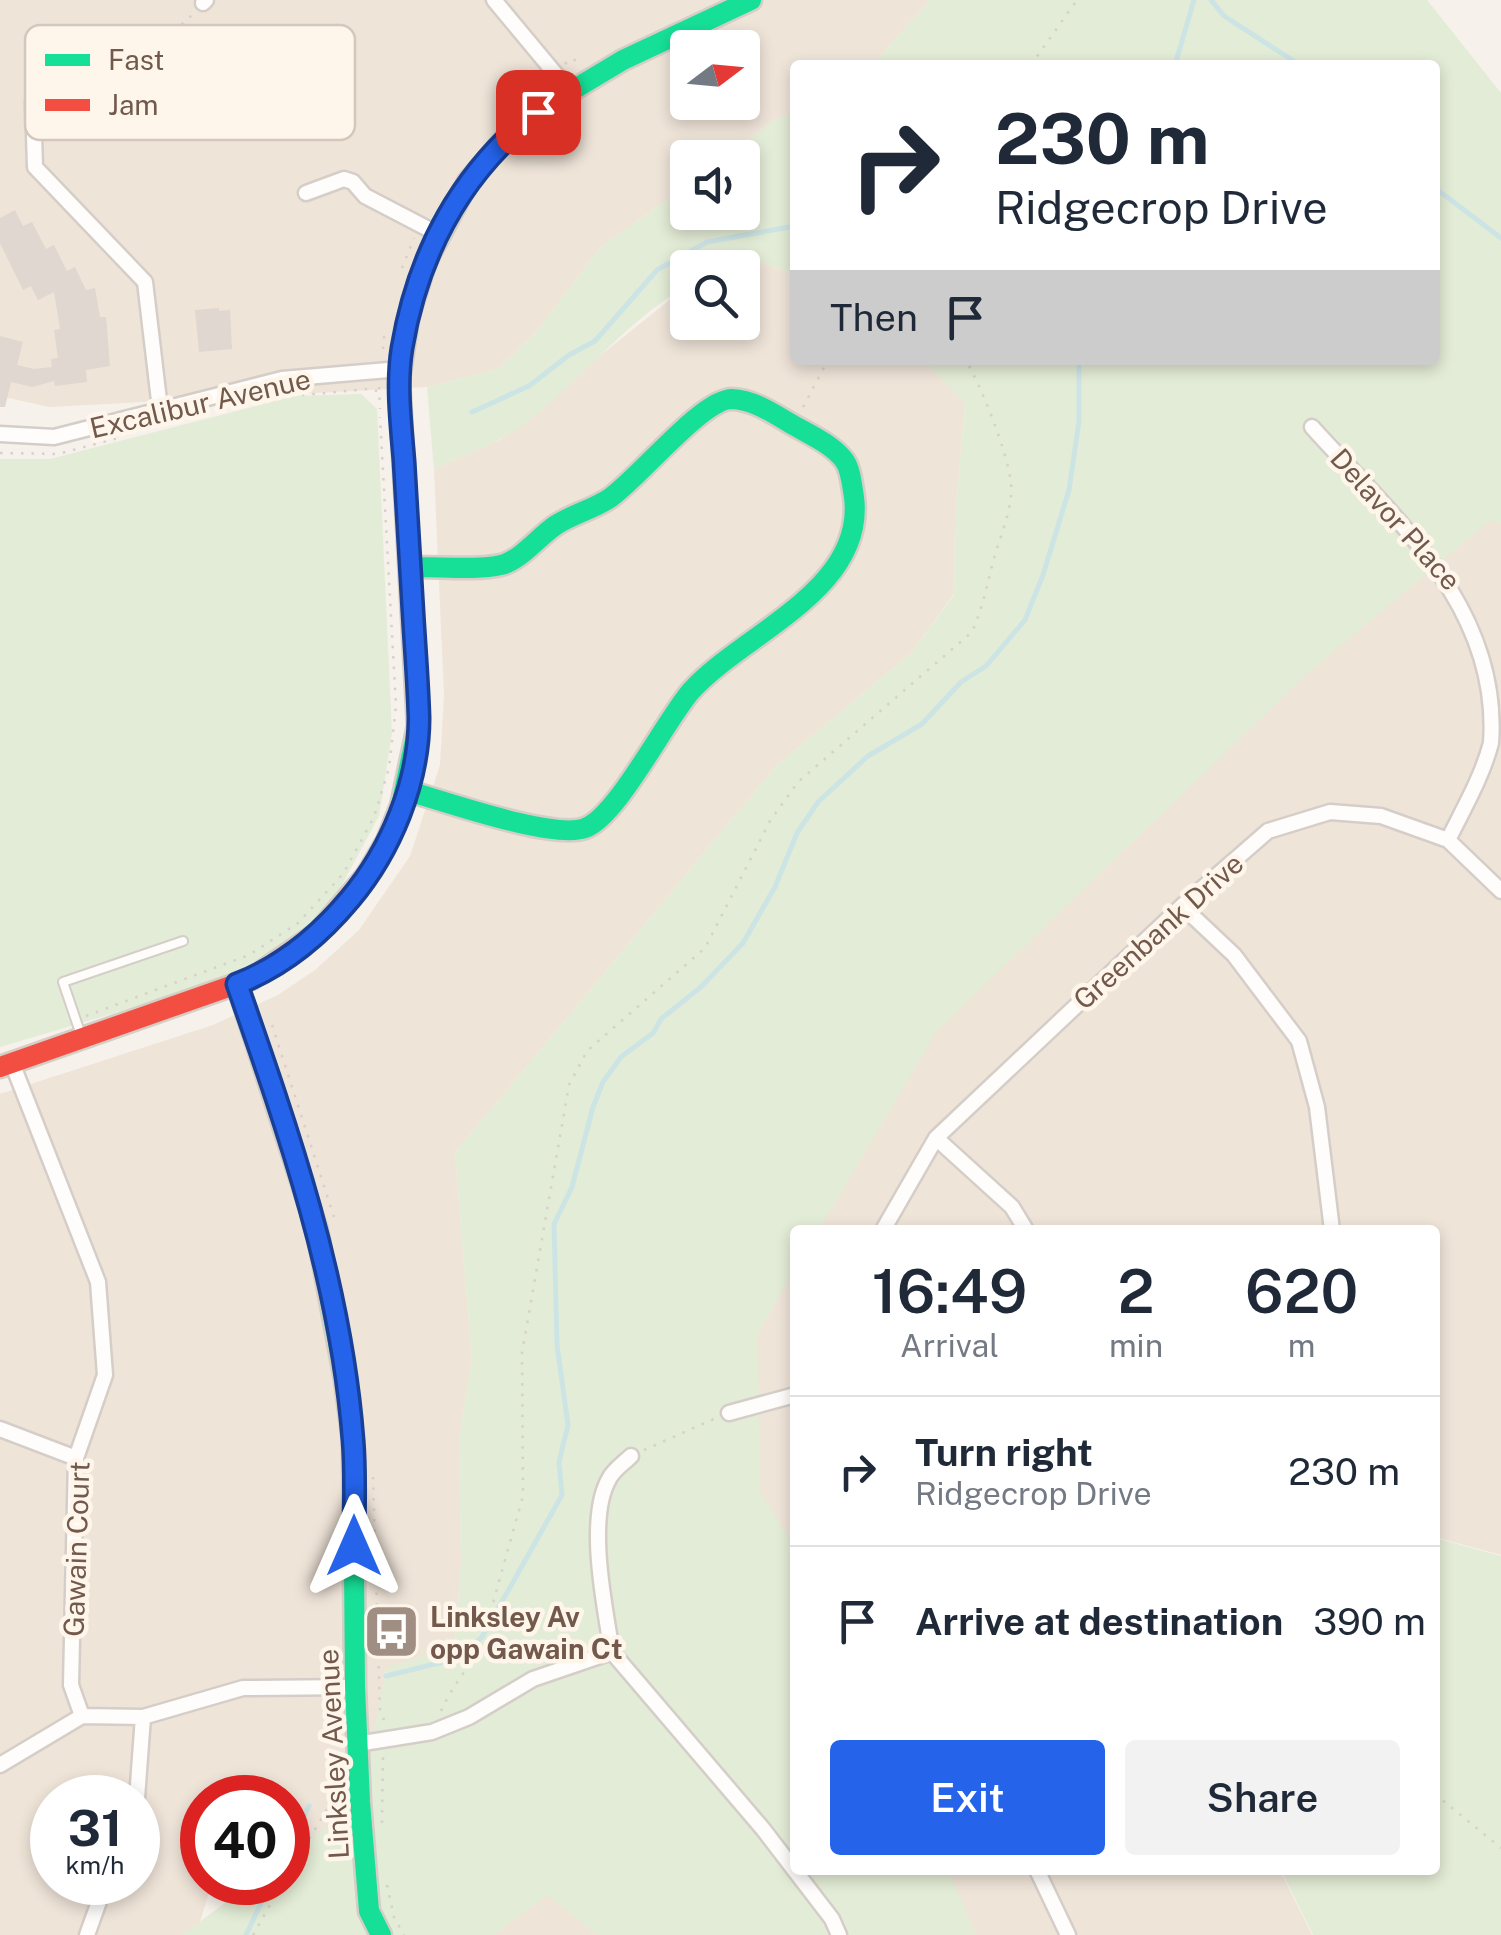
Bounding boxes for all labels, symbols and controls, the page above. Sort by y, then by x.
legend [25,25,355,140]
north arrow [670,30,760,120]
map controls [670,30,760,340]
text: Fast [108,43,164,76]
pin [496,70,581,155]
icon: arrive [511,85,566,140]
text: Jam [108,88,159,121]
text: 230 m [995,97,1209,180]
icon: right [830,100,960,230]
button: sound [670,140,760,230]
text: Ridgecrop Drive [995,181,1328,234]
button: search [670,250,760,340]
icon: arrive [938,290,993,345]
text: Then [830,295,918,340]
street label: Excalibur Avenue [86,362,314,444]
street label: Delavor Place [1324,442,1468,596]
street label: Greenbank Drive [1066,846,1250,1016]
text: 16:49 [872,1256,1027,1327]
text: 2 [1118,1256,1155,1327]
text: 620 [1245,1256,1358,1327]
text: Arrival [900,1327,999,1364]
text: min [1109,1327,1163,1364]
text: m [1288,1327,1315,1364]
text: Turn right [915,1430,1093,1475]
icon: right [830,1444,885,1499]
text: 230 m [1288,1449,1400,1494]
street label: Gawain Court [56,1461,96,1637]
text: Ridgecrop Drive [915,1475,1152,1512]
position arrow [302,1494,406,1598]
icon: arrive [830,1594,885,1649]
text: Arrive at destination [915,1599,1283,1644]
text: 390 m [1313,1599,1426,1644]
place label: Linksley Av opp Gawain Ct [430,1600,623,1665]
bus stop icon: Linksley Av opp Gawain Ct [361,1602,421,1662]
street label: Linksley Avenue [311,1648,355,1860]
button: Exit [830,1740,1105,1855]
button: Share [1125,1740,1400,1855]
speed limit sign: 40 [180,1775,310,1905]
text: 31 [68,1798,122,1857]
text: km/h [66,1850,124,1880]

